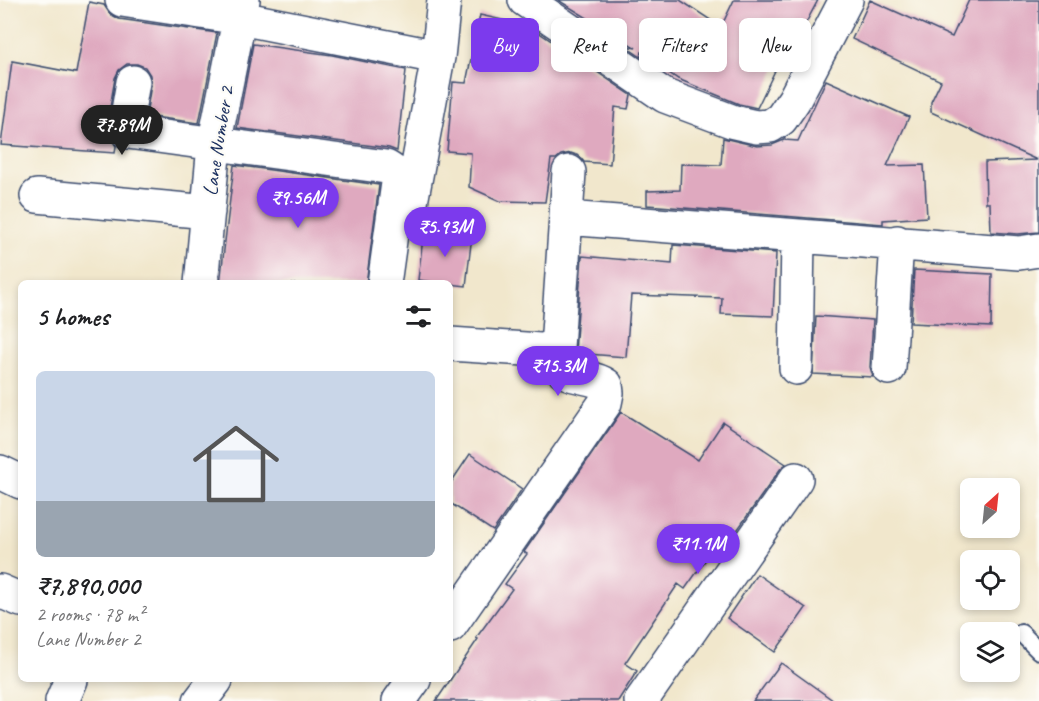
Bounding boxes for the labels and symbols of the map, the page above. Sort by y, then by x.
street label: Lane Number 2 [197,83,240,197]
pin: ₹7.89M [73,105,171,156]
pin: ₹9.56M [249,178,347,229]
pin: ₹5.93M [396,207,494,258]
pin: ₹15.3M [509,346,607,397]
north arrow [960,478,1020,538]
pin: ₹11.1M [649,524,747,575]

